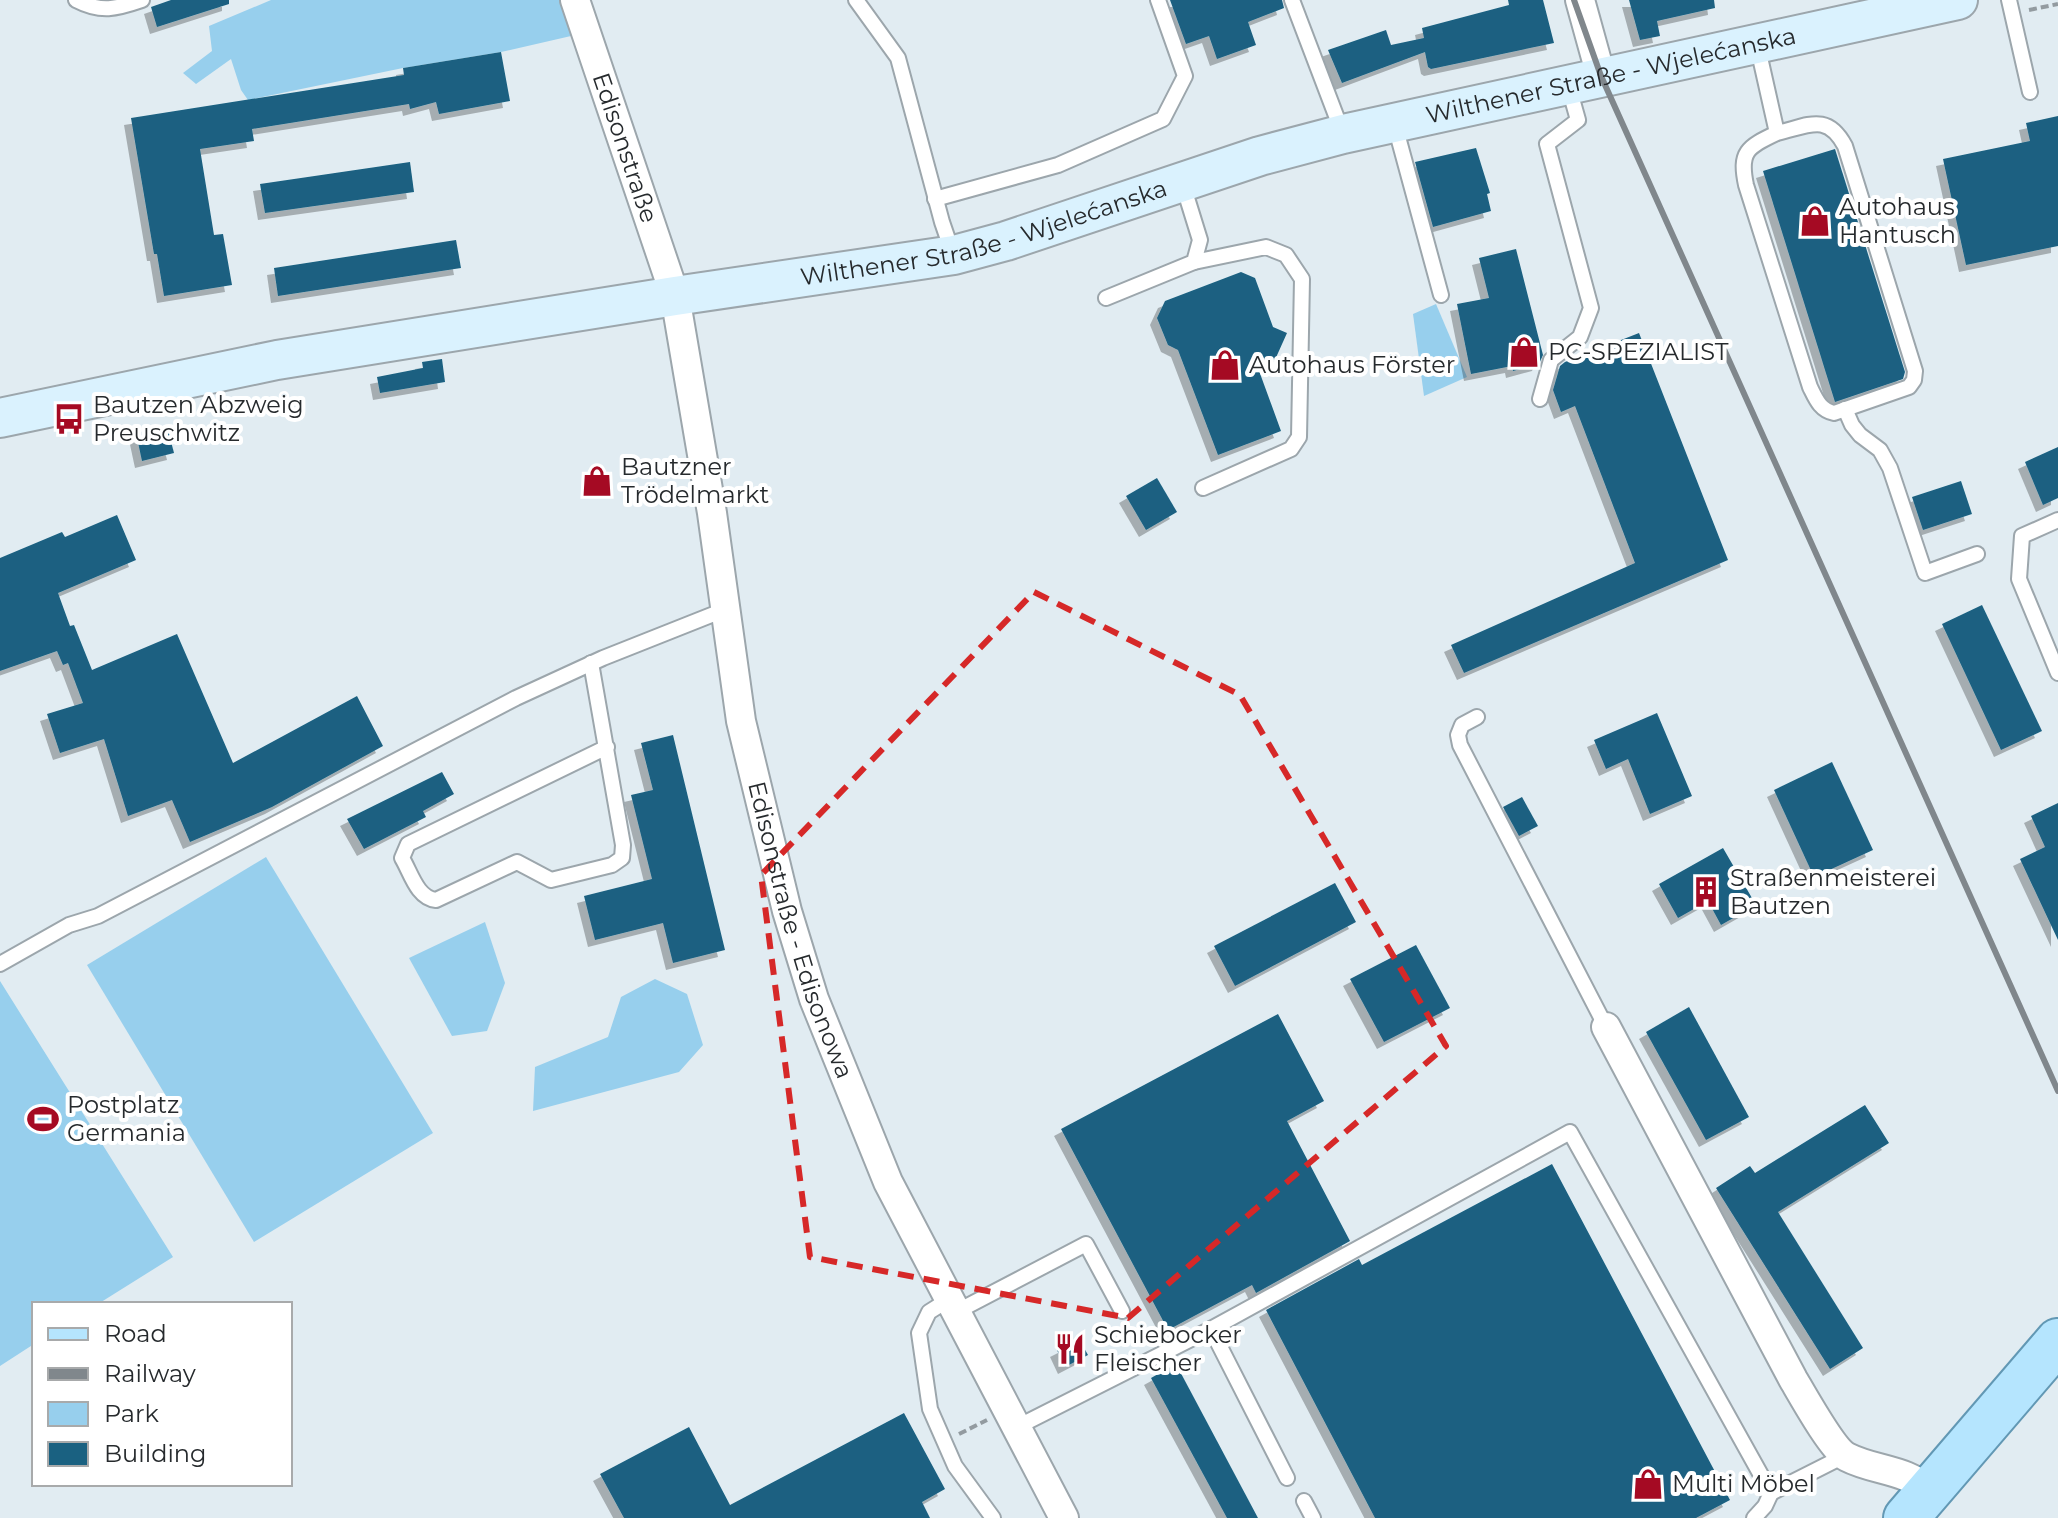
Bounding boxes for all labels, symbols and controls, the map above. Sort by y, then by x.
street label: Wilthener Straße - Wjelećanska [1423,21,1799,130]
street label: Edisonstraße [587,69,664,226]
street label: Wilthener Straße - Wjelećanska [798,173,1171,291]
place label: Autohaus Hantusch [1839,192,1956,249]
shop icon: Autohaus Hantusch [1798,204,1832,238]
shop icon: PC-SPEZIALIST [1507,335,1541,369]
place label: PC-SPEZIALIST [1548,337,1729,366]
shop icon: Autohaus Förster [1208,348,1242,382]
place label: Autohaus Förster [1249,350,1455,379]
place label: Bautzen Abzweig Preuschwitz [93,390,304,447]
bus stop icon: Bautzen Abzweig Preuschwitz [52,402,86,436]
place label: Bautzner Trödelmarkt [621,452,769,509]
shop icon: Bautzner Trödelmarkt [580,464,614,498]
street label: Edisonstraße - Edisonowa [742,778,860,1083]
place label: Straßenmeisterei Bautzen [1730,863,1936,920]
building icon: Straßenmeisterei Bautzen [1689,875,1723,909]
place label: Postplatz Germania [67,1090,186,1147]
sports icon: Postplatz Germania [26,1102,60,1136]
legend [32,1302,292,1486]
text: Road [104,1319,167,1348]
place label: Schiebocker Fleischer [1094,1320,1242,1377]
restaurant icon: Schiebocker Fleischer [1053,1332,1087,1366]
text: Railway [104,1359,196,1388]
text: Park [104,1399,159,1428]
text: Building [104,1439,207,1468]
shop icon: Multi Möbel [1631,1467,1665,1501]
place label: Multi Möbel [1672,1469,1815,1498]

